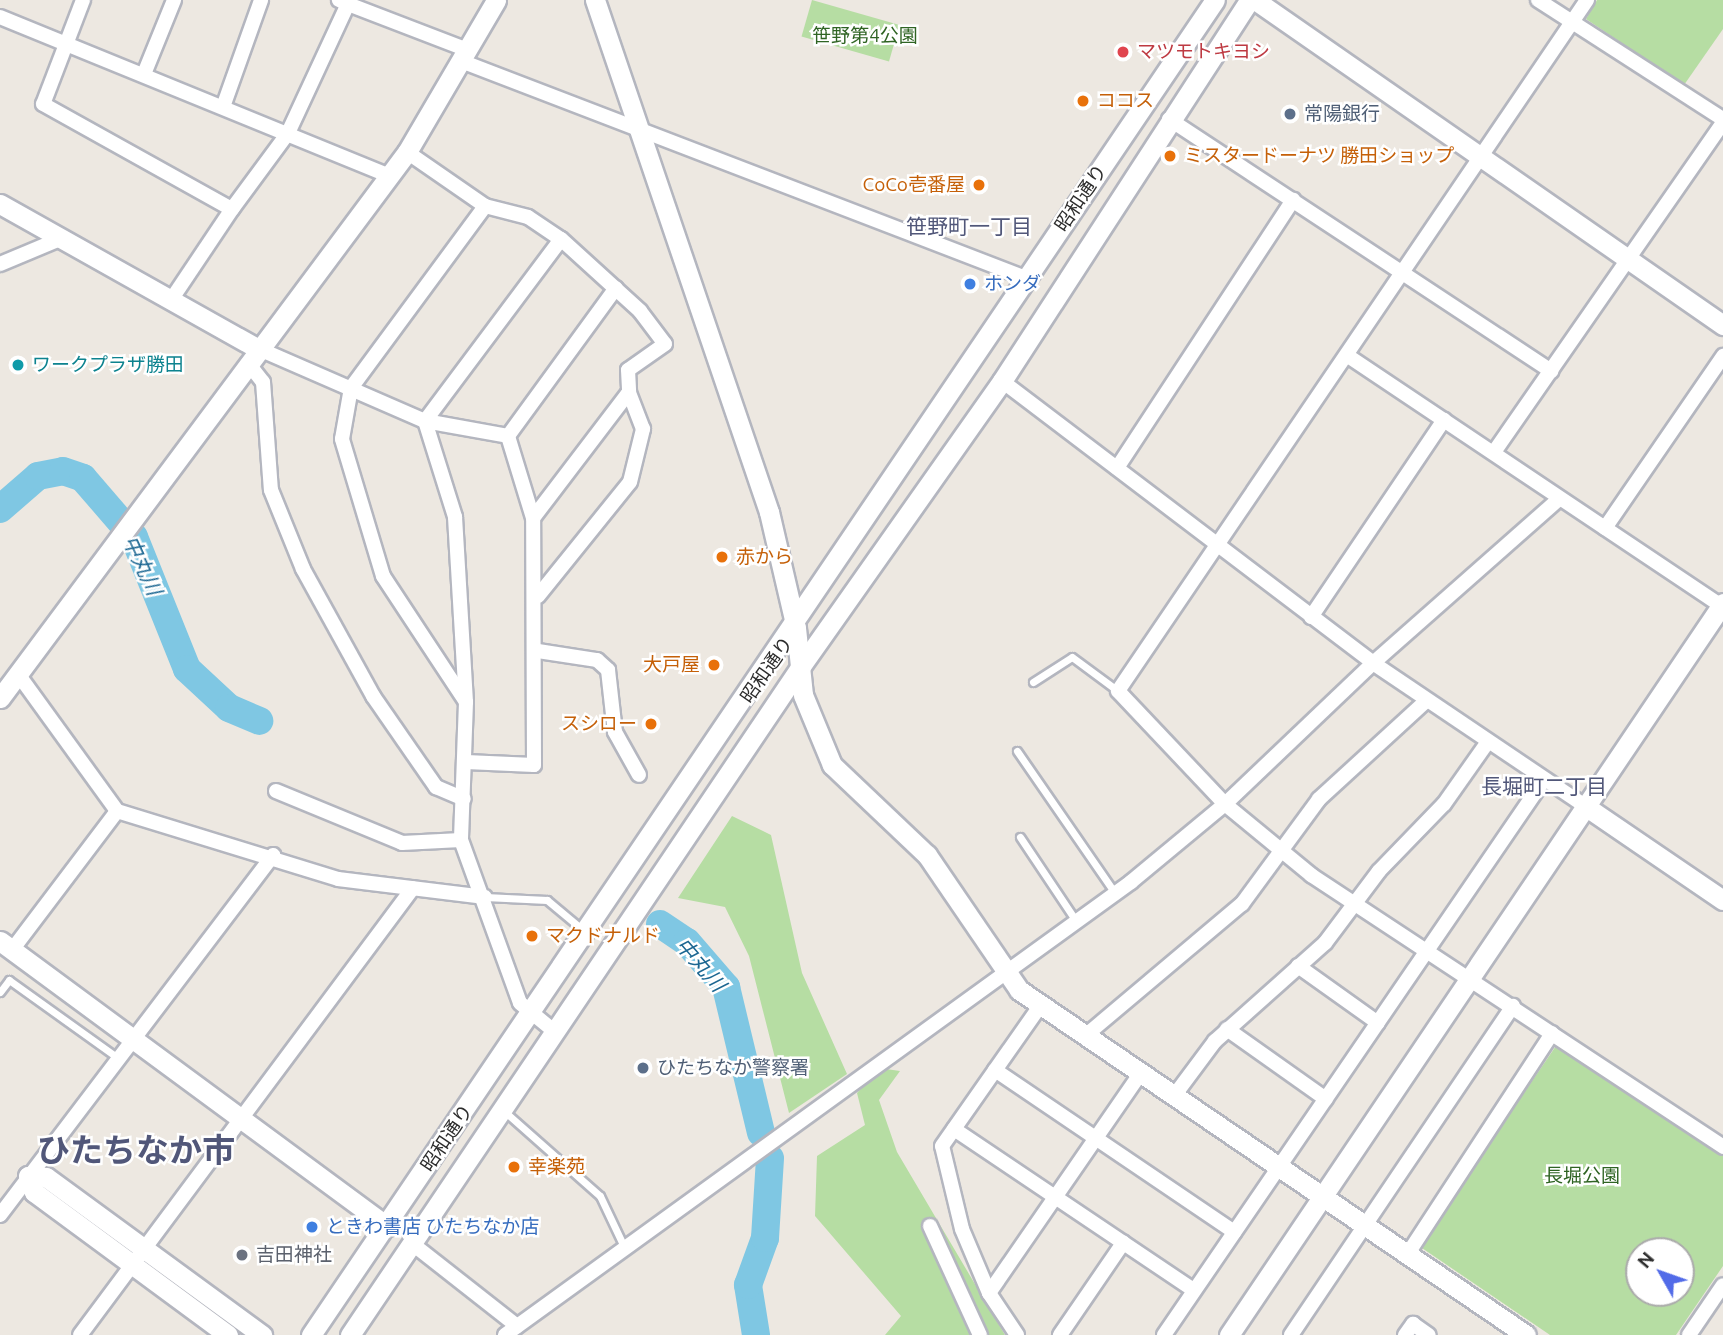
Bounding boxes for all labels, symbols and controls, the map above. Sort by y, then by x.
park label: 笹野第4公園 [812,25,918,47]
place label: マツモトキヨシ [1137,41,1270,63]
marker: マツモトキヨシ [1115,44,1131,60]
place label: ココス [1097,90,1154,112]
marker: ココス [1075,93,1091,109]
place label: 常陽銀行 [1304,103,1380,125]
marker: 常陽銀行 [1282,106,1298,122]
place label: ミスタードーナツ 勝田ショップ [1184,145,1454,167]
marker: ミスタードーナツ 勝田ショップ [1162,148,1178,164]
street label: 昭和通り [1050,160,1112,236]
place label: CoCo壱番屋 [863,174,965,196]
marker: CoCo壱番屋 [971,177,987,193]
district label: 笹野町一丁目 [906,213,1032,239]
place label: ホンダ [984,273,1041,295]
marker: ホンダ [962,276,978,292]
place label: ワークプラザ勝田 [32,354,184,376]
marker: ワークプラザ勝田 [10,357,26,373]
water label: 中丸川 [118,531,168,599]
place label: 赤から [736,546,793,568]
marker: 赤から [714,549,730,565]
street label: 昭和通り [736,632,798,708]
place label: 大戸屋 [643,654,700,676]
marker: 大戸屋 [706,657,722,673]
place label: スシロー [561,713,637,735]
marker: スシロー [643,716,659,732]
district label: 長堀町二丁目 [1481,773,1607,799]
place label: マクドナルド [546,925,660,947]
marker: マクドナルド [524,928,540,944]
water label: 中丸川 [671,932,731,996]
place label: ひたちなか警察署 [657,1057,809,1079]
marker: ひたちなか警察署 [635,1060,651,1076]
street label: 昭和通り [416,1100,478,1176]
district label: ひたちなか市 [37,1130,235,1170]
place label: 幸楽苑 [528,1156,585,1178]
marker: 幸楽苑 [506,1159,522,1175]
park label: 長堀公園 [1544,1165,1620,1187]
place label: ときわ書店 ひたちなか店 [326,1216,539,1238]
marker: ときわ書店 ひたちなか店 [304,1219,320,1235]
north arrow [1625,1237,1695,1307]
place label: 吉田神社 [256,1244,332,1266]
marker: 吉田神社 [234,1247,250,1263]
text: N [1632,1247,1658,1272]

